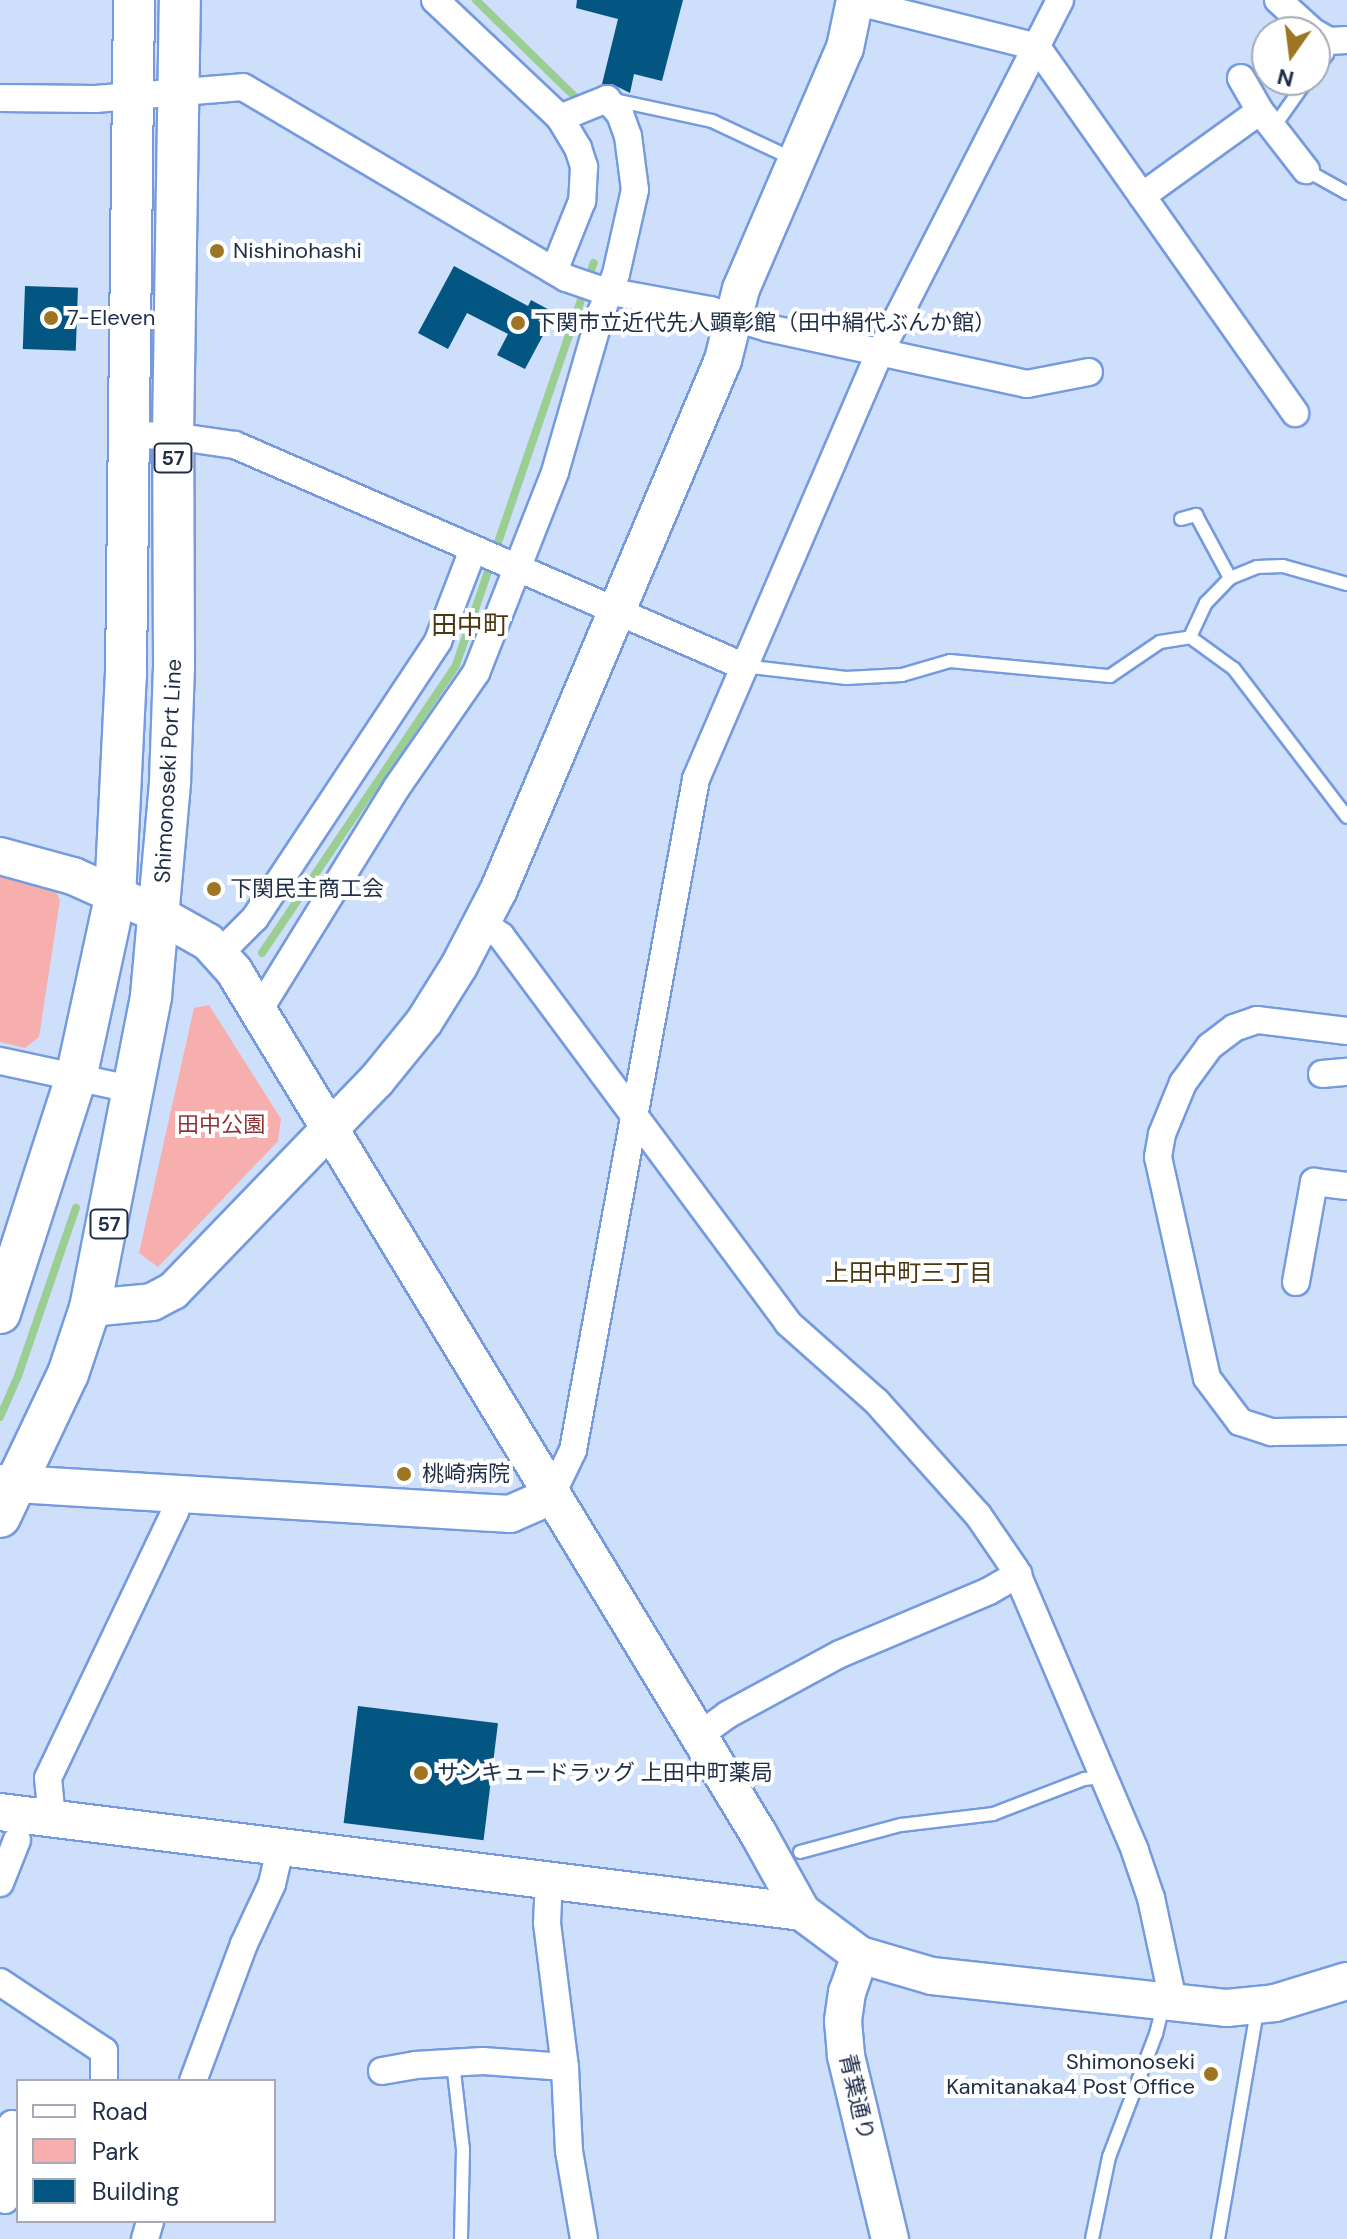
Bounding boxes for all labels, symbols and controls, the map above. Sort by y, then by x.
north arrow [1251,16,1331,96]
text: N [1274,62,1297,94]
place label: Nishinohashi [233,238,362,264]
marker: Nishinohashi [208,242,226,260]
place label: 7-Eleven [67,305,155,331]
marker: 7-Eleven [42,309,60,327]
place label: 下関市立近代先人顕彰館（田中絹代ぶんか館） [534,310,996,336]
marker: 下関市立近代先人顕彰館（田中絹代ぶんか館） [509,314,527,332]
road number: 57 [153,442,193,474]
district label: 田中町 [431,610,509,642]
street label: Shimonoseki Port Line [149,658,187,884]
place label: 下関民主商工会 [230,876,384,902]
marker: 下関民主商工会 [205,880,223,898]
park label: 田中公園 [177,1112,265,1138]
road number: 57 [89,1208,129,1240]
district label: 上田中町三丁目 [825,1259,993,1287]
place label: 桃崎病院 [422,1461,510,1487]
marker: 桃崎病院 [393,1463,415,1485]
place label: サンキュードラッグ 上田中町薬局 [437,1760,773,1786]
marker: サンキュードラッグ 上田中町薬局 [412,1764,430,1782]
place label: Shimonoseki Kamitanaka4 Post Office [946,2048,1195,2100]
street label: 青葉通り [834,2051,880,2143]
marker: Shimonoseki Kamitanaka4 Post Office [1202,2065,1220,2083]
legend [16,2079,276,2223]
text: Road [92,2096,148,2127]
text: Park [92,2136,139,2167]
text: Building [92,2176,179,2207]

